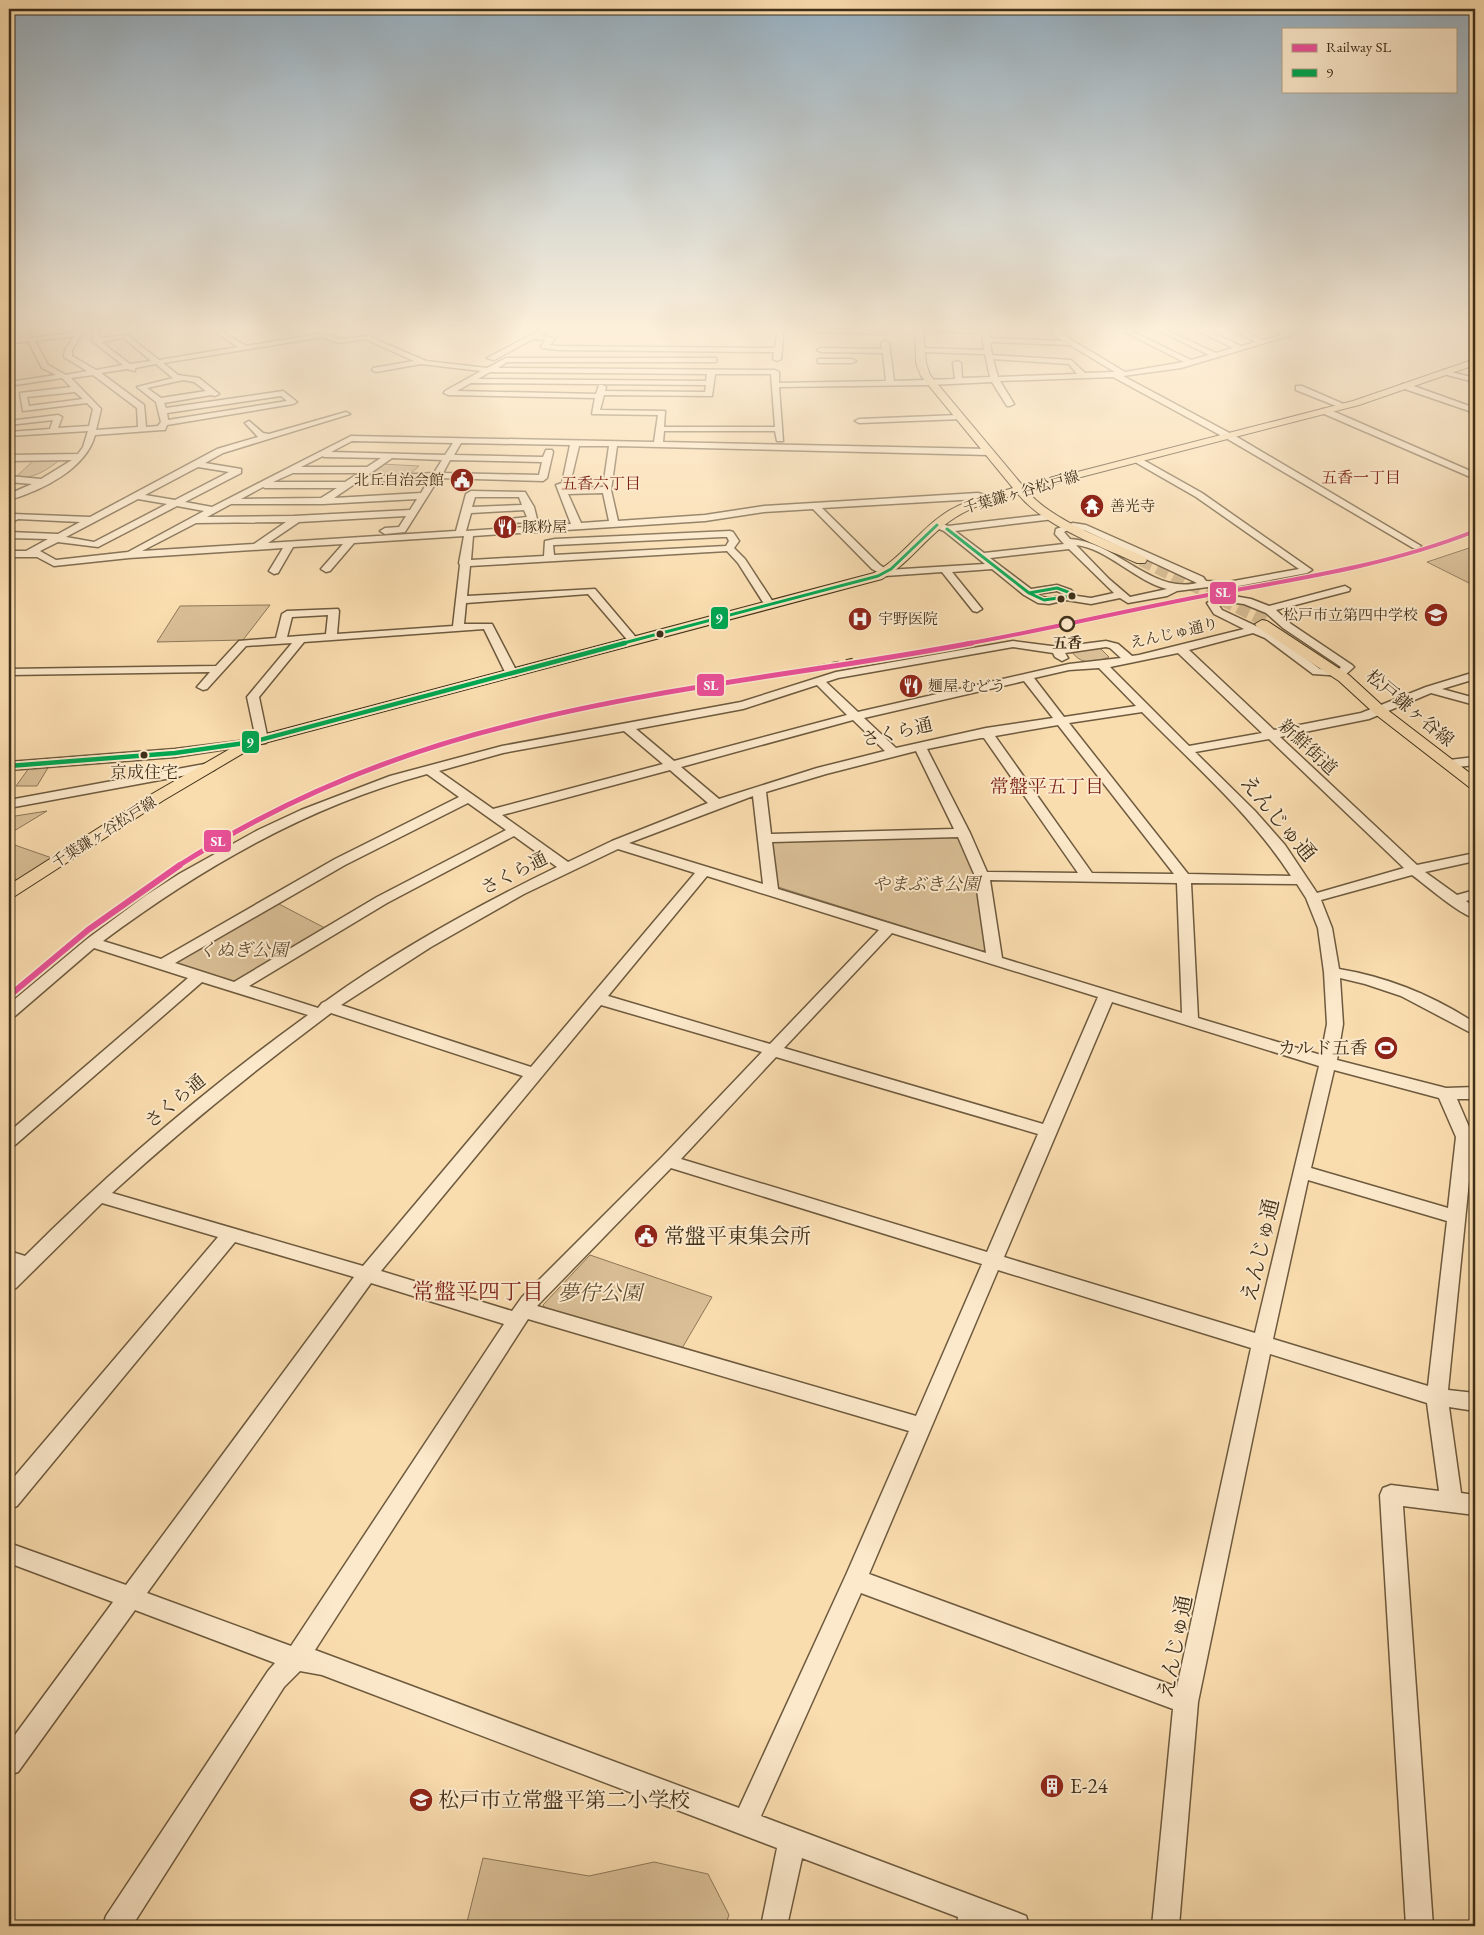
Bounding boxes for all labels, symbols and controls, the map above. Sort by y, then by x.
legend [1282,28,1456,92]
text: Railway SL [1326,37,1391,56]
text: 9 [1326,63,1333,82]
street label: 千葉鎌ヶ谷松戸線 [961,466,1081,517]
public building icon: 北丘自治会館 [449,467,475,493]
district label: 五香一丁目 [1321,467,1401,488]
place label: 北丘自治会館 [354,470,444,489]
district label: 五香六丁目 [561,473,641,494]
temple icon: 善光寺 [1079,493,1105,519]
place label: 善光寺 [1110,496,1155,515]
restaurant icon: 豚粉屋 [492,514,518,540]
place label: 豚粉屋 [522,517,567,536]
line badge: SL [1209,581,1237,605]
text: SL [1215,583,1231,601]
unlabelled marker [1067,591,1077,601]
unlabelled marker [1056,594,1066,604]
school or university icon: 松戸市立第四中学校 [1423,602,1449,628]
place label: 松戸市立第四中学校 [1283,605,1418,624]
line badge: 9 [710,606,729,630]
hospital icon: 宇野医院 [847,606,873,632]
text: 9 [715,609,723,627]
place label: 宇野医院 [878,609,938,628]
street label: えんじゅ通り [1128,613,1220,652]
marker: 五香 [1059,616,1075,632]
unlabelled marker [655,629,665,639]
place label: 五香 [1052,633,1082,652]
street label: 松戸鎌ヶ谷線 [1362,664,1459,751]
line badge: SL [696,673,725,697]
restaurant icon: 麺屋 むどう [898,673,924,699]
text: SL [703,676,719,694]
place label: 麺屋 むどう [928,676,1006,695]
street label: さくら通 [859,712,935,751]
street label: 新鮮街道 [1274,714,1343,780]
line badge: 9 [241,730,260,754]
text: 9 [246,733,254,751]
marker: 京成住宅 [139,750,149,760]
place label: 京成住宅 [110,761,178,783]
street label: えんじゅ通 [1234,769,1322,867]
district label: 常盤平五丁目 [990,774,1104,799]
street label: 千葉鎌ヶ谷松戸線 [48,792,160,871]
line badge: SL [203,829,232,853]
text: SL [210,832,226,850]
street label: さくら通 [476,846,551,899]
park label: やまぶき公園 [872,872,983,895]
park label: くぬぎ公園 [198,938,291,961]
sports icon: カルド五香 [1373,1035,1399,1061]
place label: カルド五香 [1278,1036,1368,1059]
street label: さくら通 [140,1069,210,1133]
street label: えんじゅ通 [1235,1196,1284,1304]
place label: 常盤平東集会所 [664,1222,811,1249]
public building icon: 常盤平東集会所 [633,1223,659,1249]
district label: 常盤平四丁目 [412,1277,544,1306]
park label: 夢佇公園 [558,1279,645,1306]
street label: えんじゅ通 [1151,1593,1198,1701]
place label: E-24 [1070,1772,1109,1799]
building icon: E-24 [1039,1773,1065,1799]
place label: 松戸市立常盤平第二小学校 [438,1786,690,1813]
school or university icon: 松戸市立常盤平第二小学校 [408,1787,434,1813]

